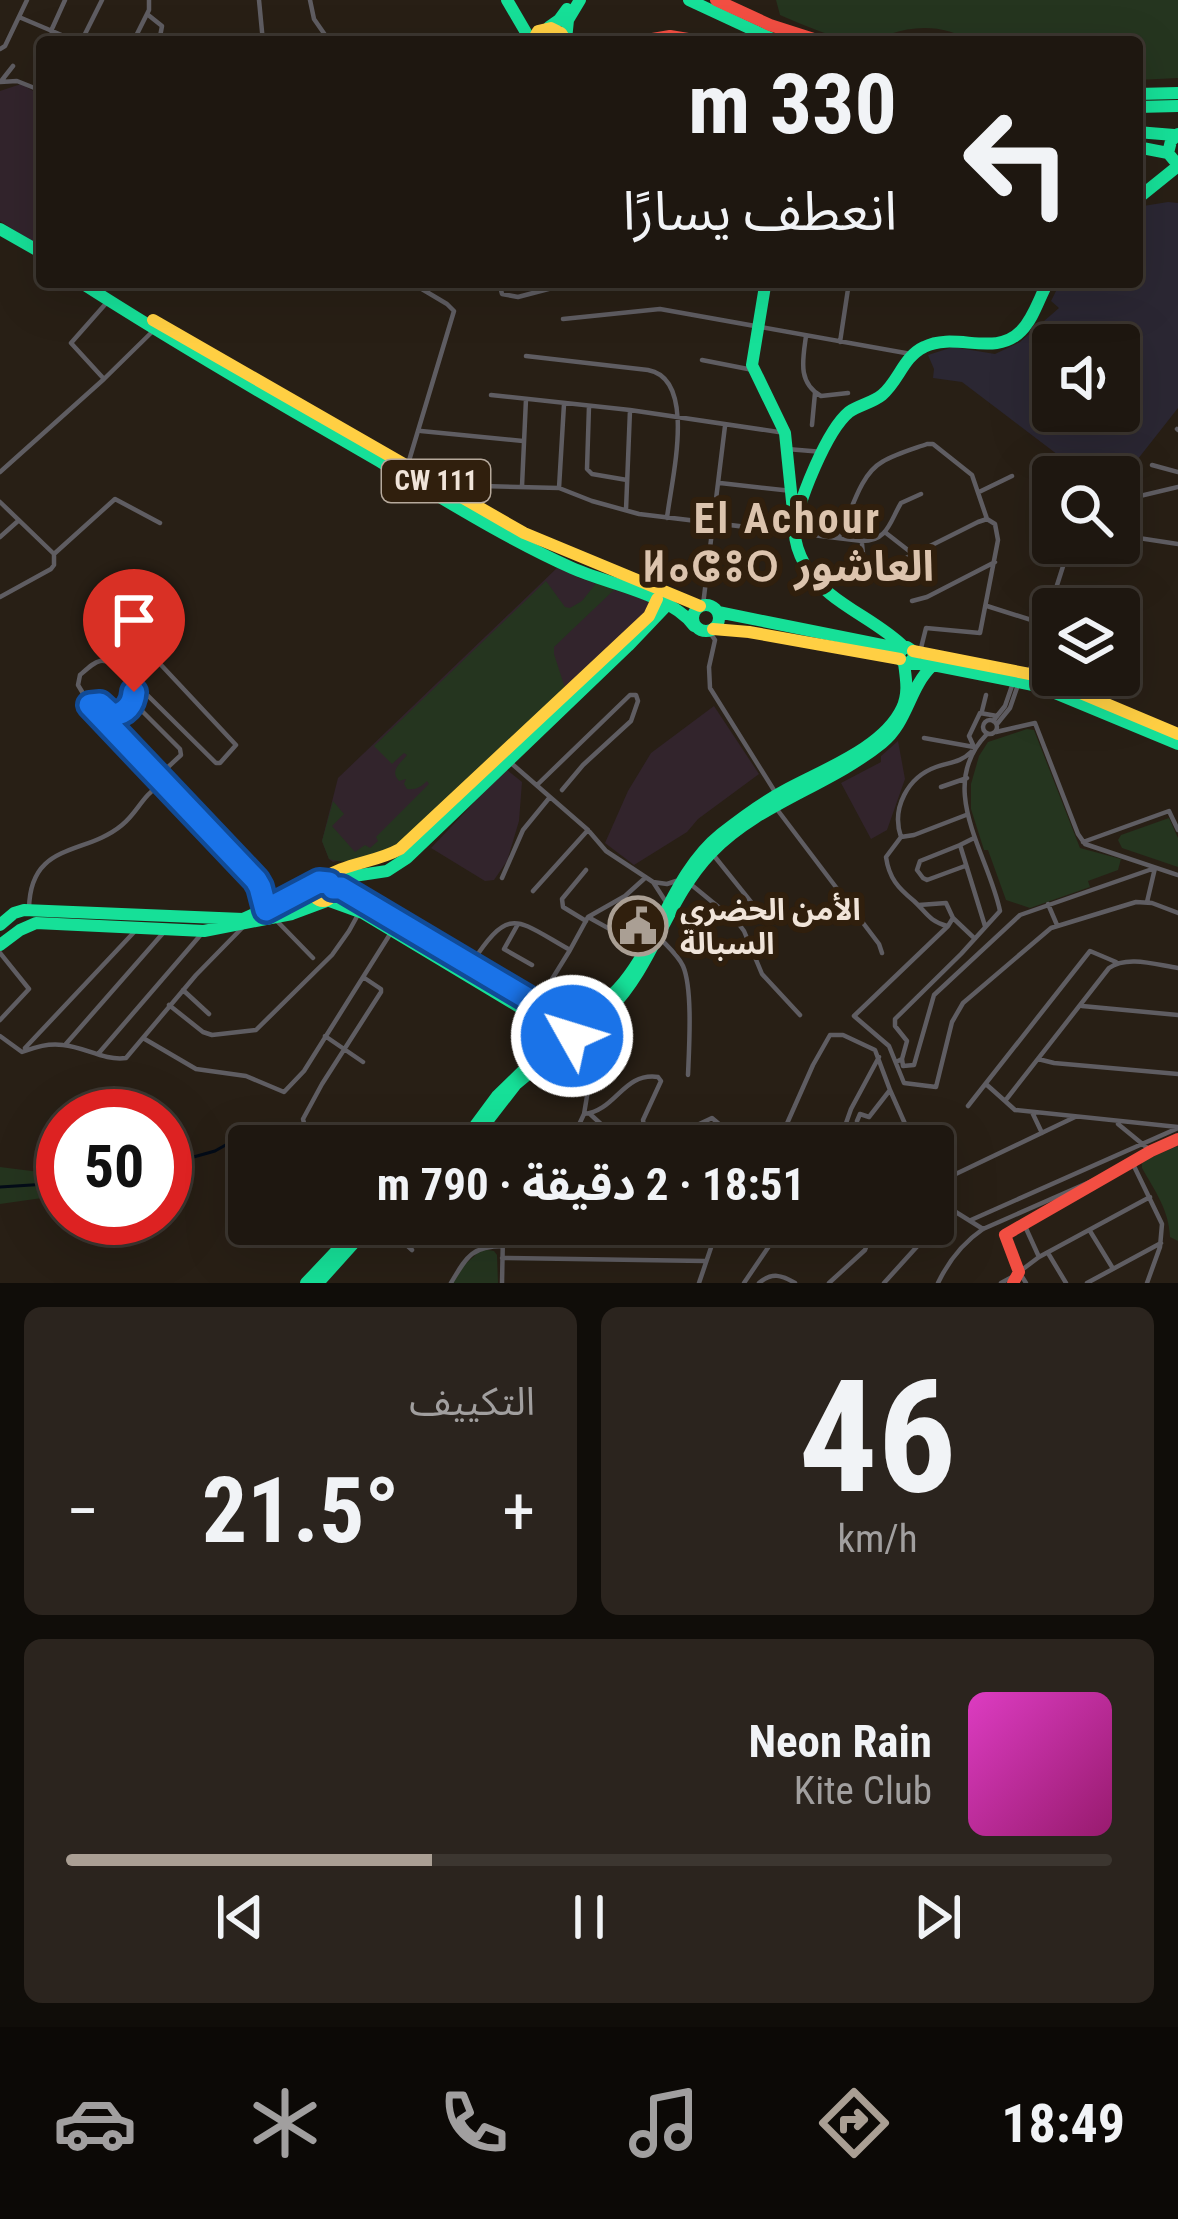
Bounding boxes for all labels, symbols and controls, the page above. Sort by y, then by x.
text: 330 m [688,55,897,154]
icon: left [939,84,1095,240]
text: انعطف يسارًا [622,180,897,243]
map controls [1032,324,1140,696]
button: sound [1032,324,1140,432]
button: search [1032,456,1140,564]
road number: CW 111 [382,460,490,502]
district label: El Achour ⵍⴰⵛⵓⵔ العاشور [642,494,934,591]
pin [83,569,185,692]
icon: arrive [101,587,167,653]
button: layers [1032,588,1140,696]
place label: الأمن الحضري السبالة [680,892,861,961]
public building icon: الأمن الحضري السبالة [607,895,669,957]
position arrow [509,973,635,1099]
speed limit sign: 50 [36,1089,192,1245]
text: 18:51 · 2 دقيقة · 790 m [377,1158,805,1211]
text: 46 [799,1346,956,1529]
text: التكييف [409,1379,535,1425]
text: 21.5° [202,1459,399,1564]
text: − [66,1473,99,1550]
text: + [502,1473,535,1550]
text: km/h [837,1516,918,1562]
text: Neon Rain [748,1715,932,1768]
text: Kite Club [794,1768,932,1814]
icon: previous [207,1884,273,1950]
icon: pause [556,1884,622,1950]
icon: next [905,1884,971,1950]
icon: car [53,2081,137,2165]
icon: climate [243,2081,327,2165]
icon: phone [432,2081,516,2165]
icon: music [622,2081,706,2165]
icon: directions [812,2081,896,2165]
text: 18:49 [1001,2092,1125,2155]

